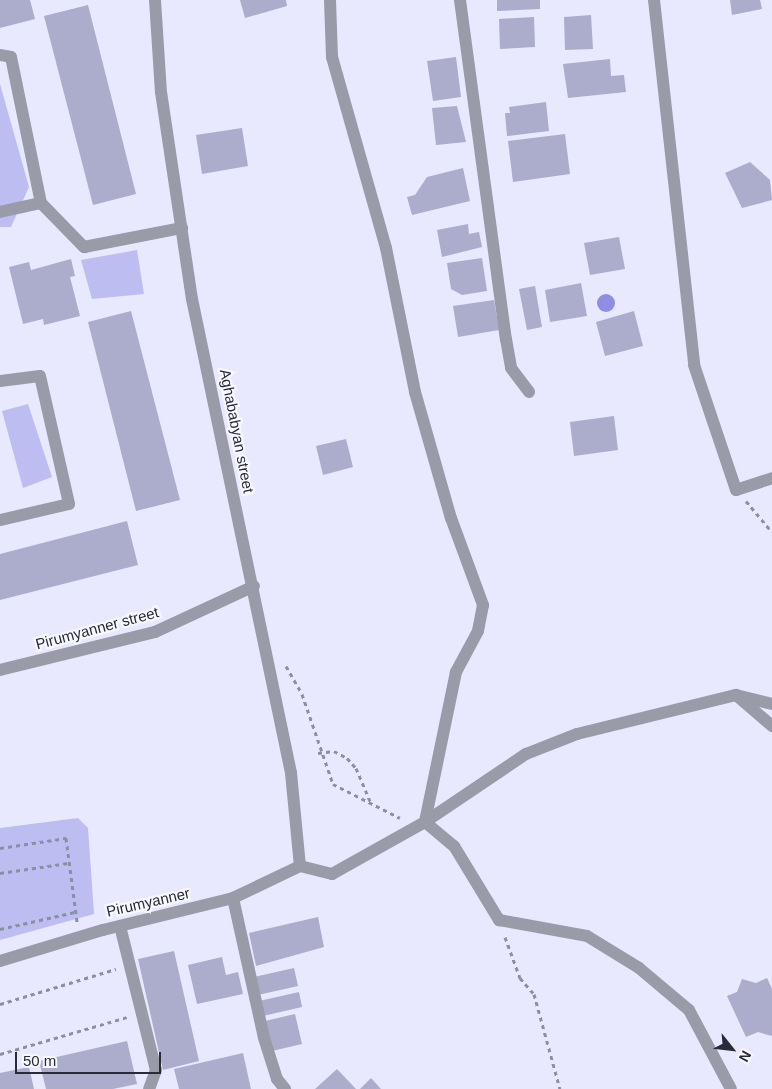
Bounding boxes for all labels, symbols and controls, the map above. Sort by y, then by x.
street label: Aghababyan street [216,367,258,495]
street label: Pirumyanner street [33,603,161,653]
street label: Pirumyanner [105,884,191,920]
north arrow [707,1024,757,1074]
scale bar [18,1042,164,1074]
text: N [736,1048,755,1065]
text: 50 m [23,1052,56,1069]

